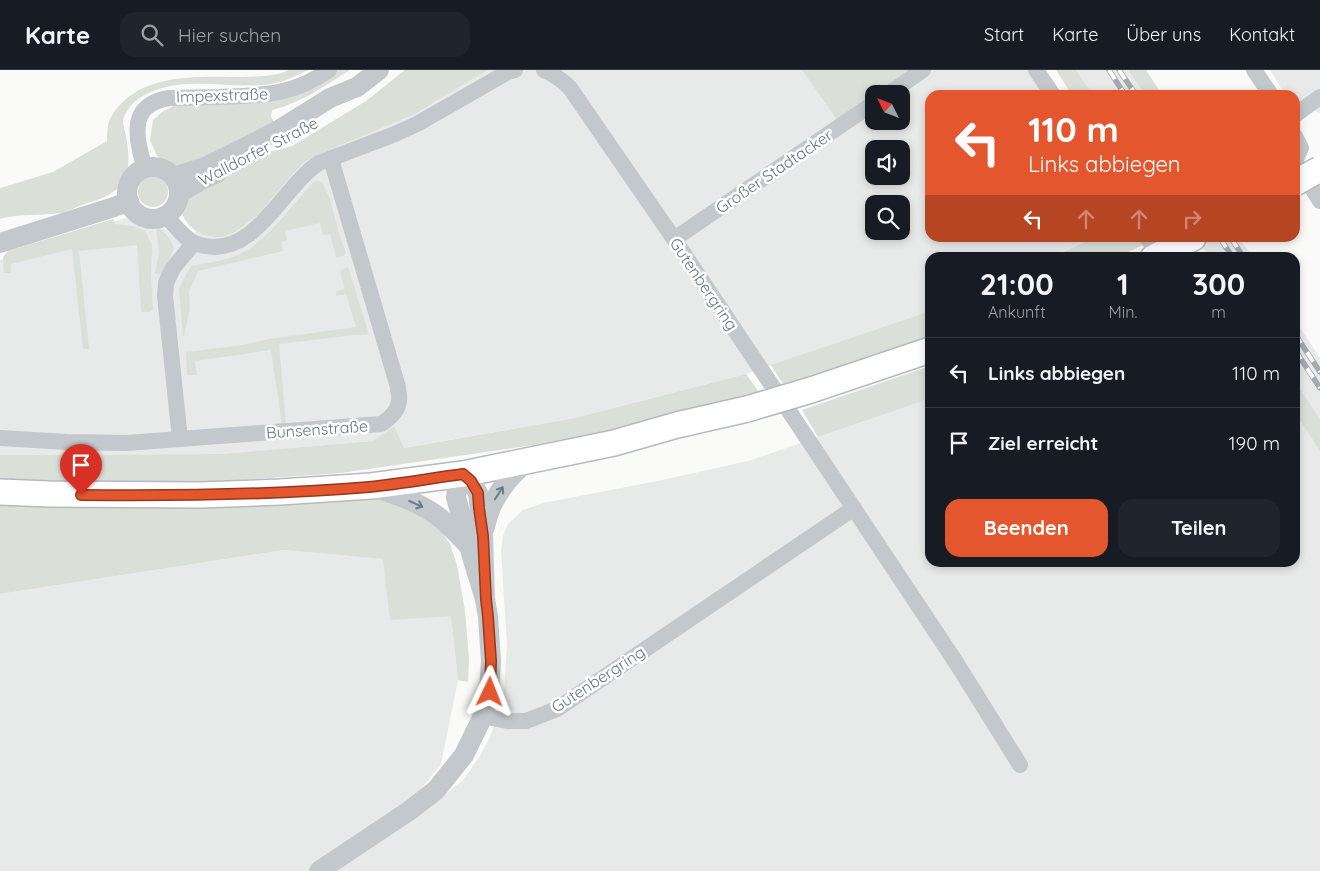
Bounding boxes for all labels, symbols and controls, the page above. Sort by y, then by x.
search box [120,12,470,57]
text: Karte [25,20,90,50]
icon: search [138,21,166,49]
text: Hier suchen [178,23,281,47]
text: Start [984,23,1024,46]
text: Karte [1052,23,1098,46]
text: Über uns [1126,23,1201,46]
text: Kontakt [1229,23,1295,46]
street label: Impexstraße [176,83,268,107]
north arrow [865,85,910,130]
map controls [865,85,910,240]
text: 110 m [1028,107,1119,151]
icon: left [945,110,1010,175]
street label: Walldorfer Straße [195,112,321,190]
street label: Großer Stadtacker [712,125,836,217]
button: sound [865,140,910,185]
text: Links abbiegen [1028,150,1181,178]
button: search [865,195,910,240]
icon: left [1019,205,1047,233]
icon: ahead [1072,205,1100,233]
icon: ahead [1125,205,1153,233]
icon: right [1178,205,1206,233]
street label: Gutenbergring [666,234,742,334]
text: 21:00 [980,265,1054,303]
text: 1 [1117,265,1129,303]
text: 300 [1192,265,1245,303]
text: Ankunft [988,302,1046,322]
text: Min. [1109,302,1137,322]
text: m [1211,302,1226,322]
icon: left [945,359,973,387]
text: Links abbiegen [988,361,1125,385]
text: 110 m [1232,361,1280,385]
street label: Bunsenstraße [265,415,369,443]
icon: arrive [945,429,973,457]
text: Ziel erreicht [988,431,1098,455]
text: 190 m [1229,431,1280,455]
pin [60,444,102,495]
icon: arrive [67,451,95,479]
one-way arrow [494,487,504,501]
one-way arrow [408,499,423,509]
button: Beenden [945,499,1108,557]
button: Teilen [1118,499,1280,557]
street label: Gutenbergring [548,641,648,717]
position arrow [463,665,515,717]

